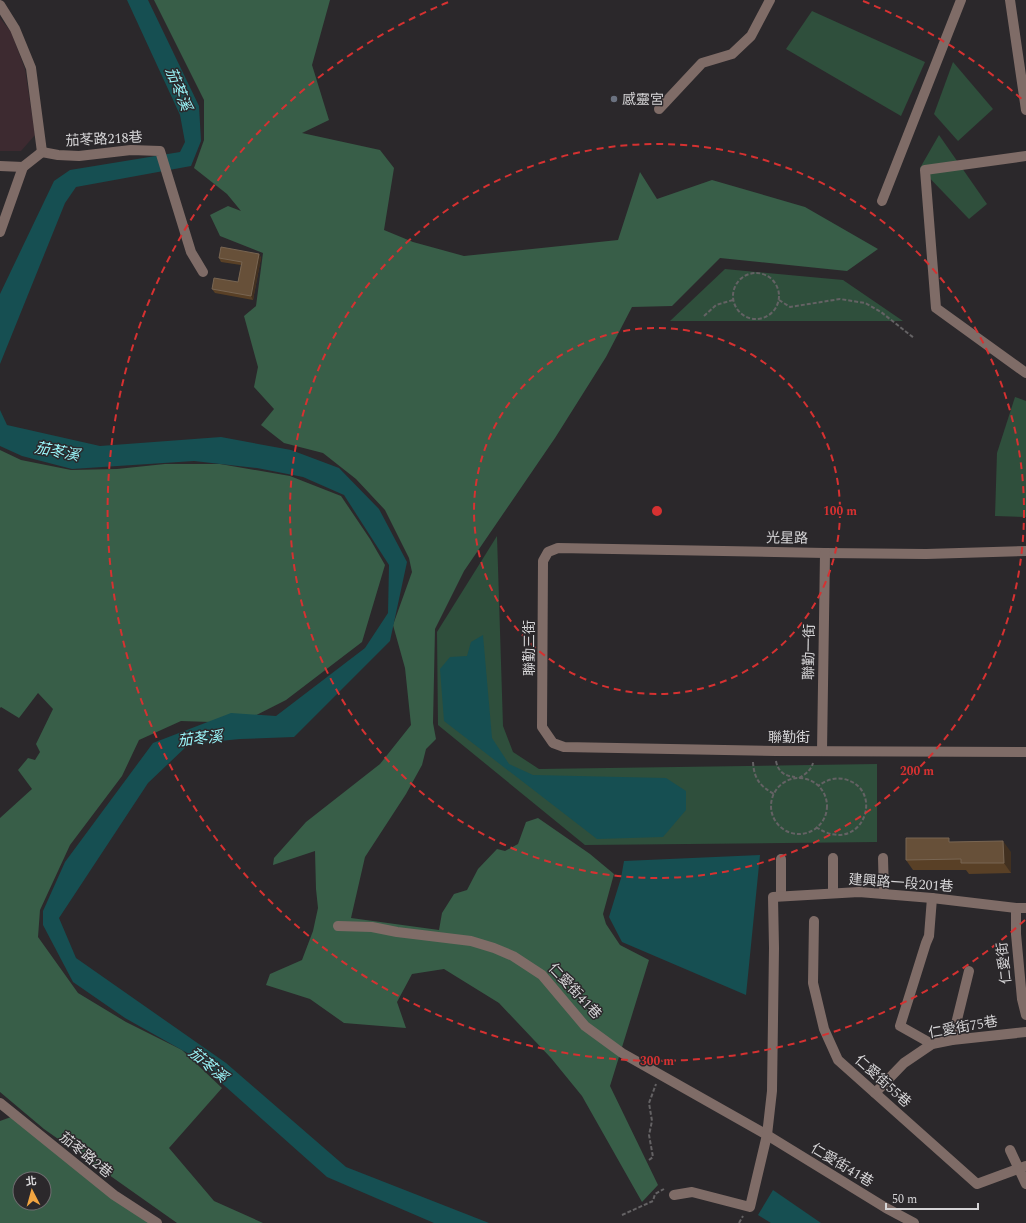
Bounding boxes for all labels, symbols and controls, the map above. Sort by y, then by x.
water label: 茄苳溪 [159,64,198,116]
place label: 感靈宮 [622,89,664,110]
marker: 感靈宮 [609,94,619,104]
street label: 茄苳路218巷 [65,126,143,152]
water label: 茄苳溪 [33,436,83,468]
text: 100 m [823,502,857,521]
centre of rings [650,504,664,518]
street label: 光星路 [766,527,808,549]
street label: 聯勤三街 [519,620,540,676]
street label: 聯勤一街 [798,624,820,680]
water label: 茄苳溪 [176,725,226,753]
street label: 聯勤街 [768,727,810,748]
text: 200 m [900,762,934,781]
street label: 建興路一段201巷 [848,869,954,897]
street label: 仁愛街 [991,941,1017,985]
street label: 仁愛街41巷 [543,958,607,1024]
street label: 仁愛街75巷 [927,1011,999,1043]
water label: 茄苳溪 [183,1042,234,1090]
street label: 仁愛街55巷 [850,1050,916,1112]
text: 300 m [640,1052,674,1071]
street label: 茄苳路2巷 [55,1127,117,1183]
street label: 仁愛街41巷 [807,1138,877,1192]
north arrow [12,1171,52,1211]
text: 北 [25,1173,37,1191]
scale bar [886,1185,978,1211]
text: 50 m [892,1190,917,1209]

